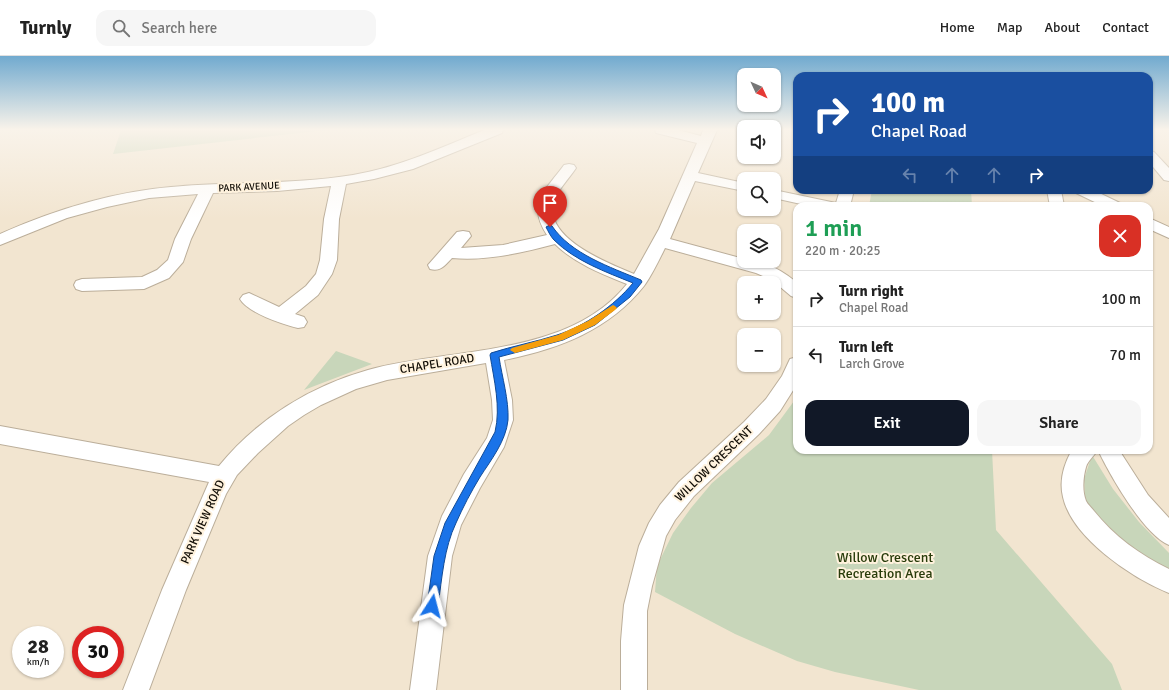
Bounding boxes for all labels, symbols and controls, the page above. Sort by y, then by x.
search box [96,10,376,46]
text: Turnly [20,16,72,40]
icon: search [110,17,132,39]
text: Search here [142,19,217,37]
text: Home [940,19,975,36]
text: Map [997,19,1022,36]
text: About [1044,19,1080,36]
text: Contact [1102,19,1149,36]
north arrow [737,68,781,112]
map controls [737,68,781,372]
text: 100 m [871,86,945,120]
icon: right [805,88,857,140]
button: sound [737,120,781,164]
text: Chapel Road [871,120,967,142]
icon: left [899,164,921,186]
icon: ahead [941,164,963,186]
icon: ahead [983,164,1005,186]
icon: right [1025,164,1047,186]
button: search [737,172,781,216]
street label: PARK AVENUE [218,179,280,195]
pin [533,186,567,227]
icon: arrive [539,192,561,214]
text: 1 min [805,213,862,243]
button: close [1099,215,1141,257]
button: layers [737,224,781,268]
text: 220 m · 20:25 [805,243,881,259]
button: + [737,276,781,320]
text: Turn right [839,282,904,300]
icon: right [805,288,827,310]
text: 100 m [1101,290,1141,308]
text: Chapel Road [839,300,908,316]
button: − [737,328,781,372]
text: Turn left [839,338,893,356]
icon: left [805,344,827,366]
text: 70 m [1110,346,1141,364]
street label: CHAPEL ROAD [399,351,475,377]
text: Larch Grove [839,356,905,372]
button: Exit [805,400,969,446]
button: Share [977,400,1141,446]
street label: WILLOW CRESCENT [672,423,756,505]
street label: PARK VIEW ROAD [178,477,228,566]
park label: Willow Crescent Recreation Area [837,549,933,582]
position arrow [411,585,453,627]
speed limit sign: 30 [72,626,124,678]
text: 28 [27,634,49,659]
text: km/h [27,656,49,668]

